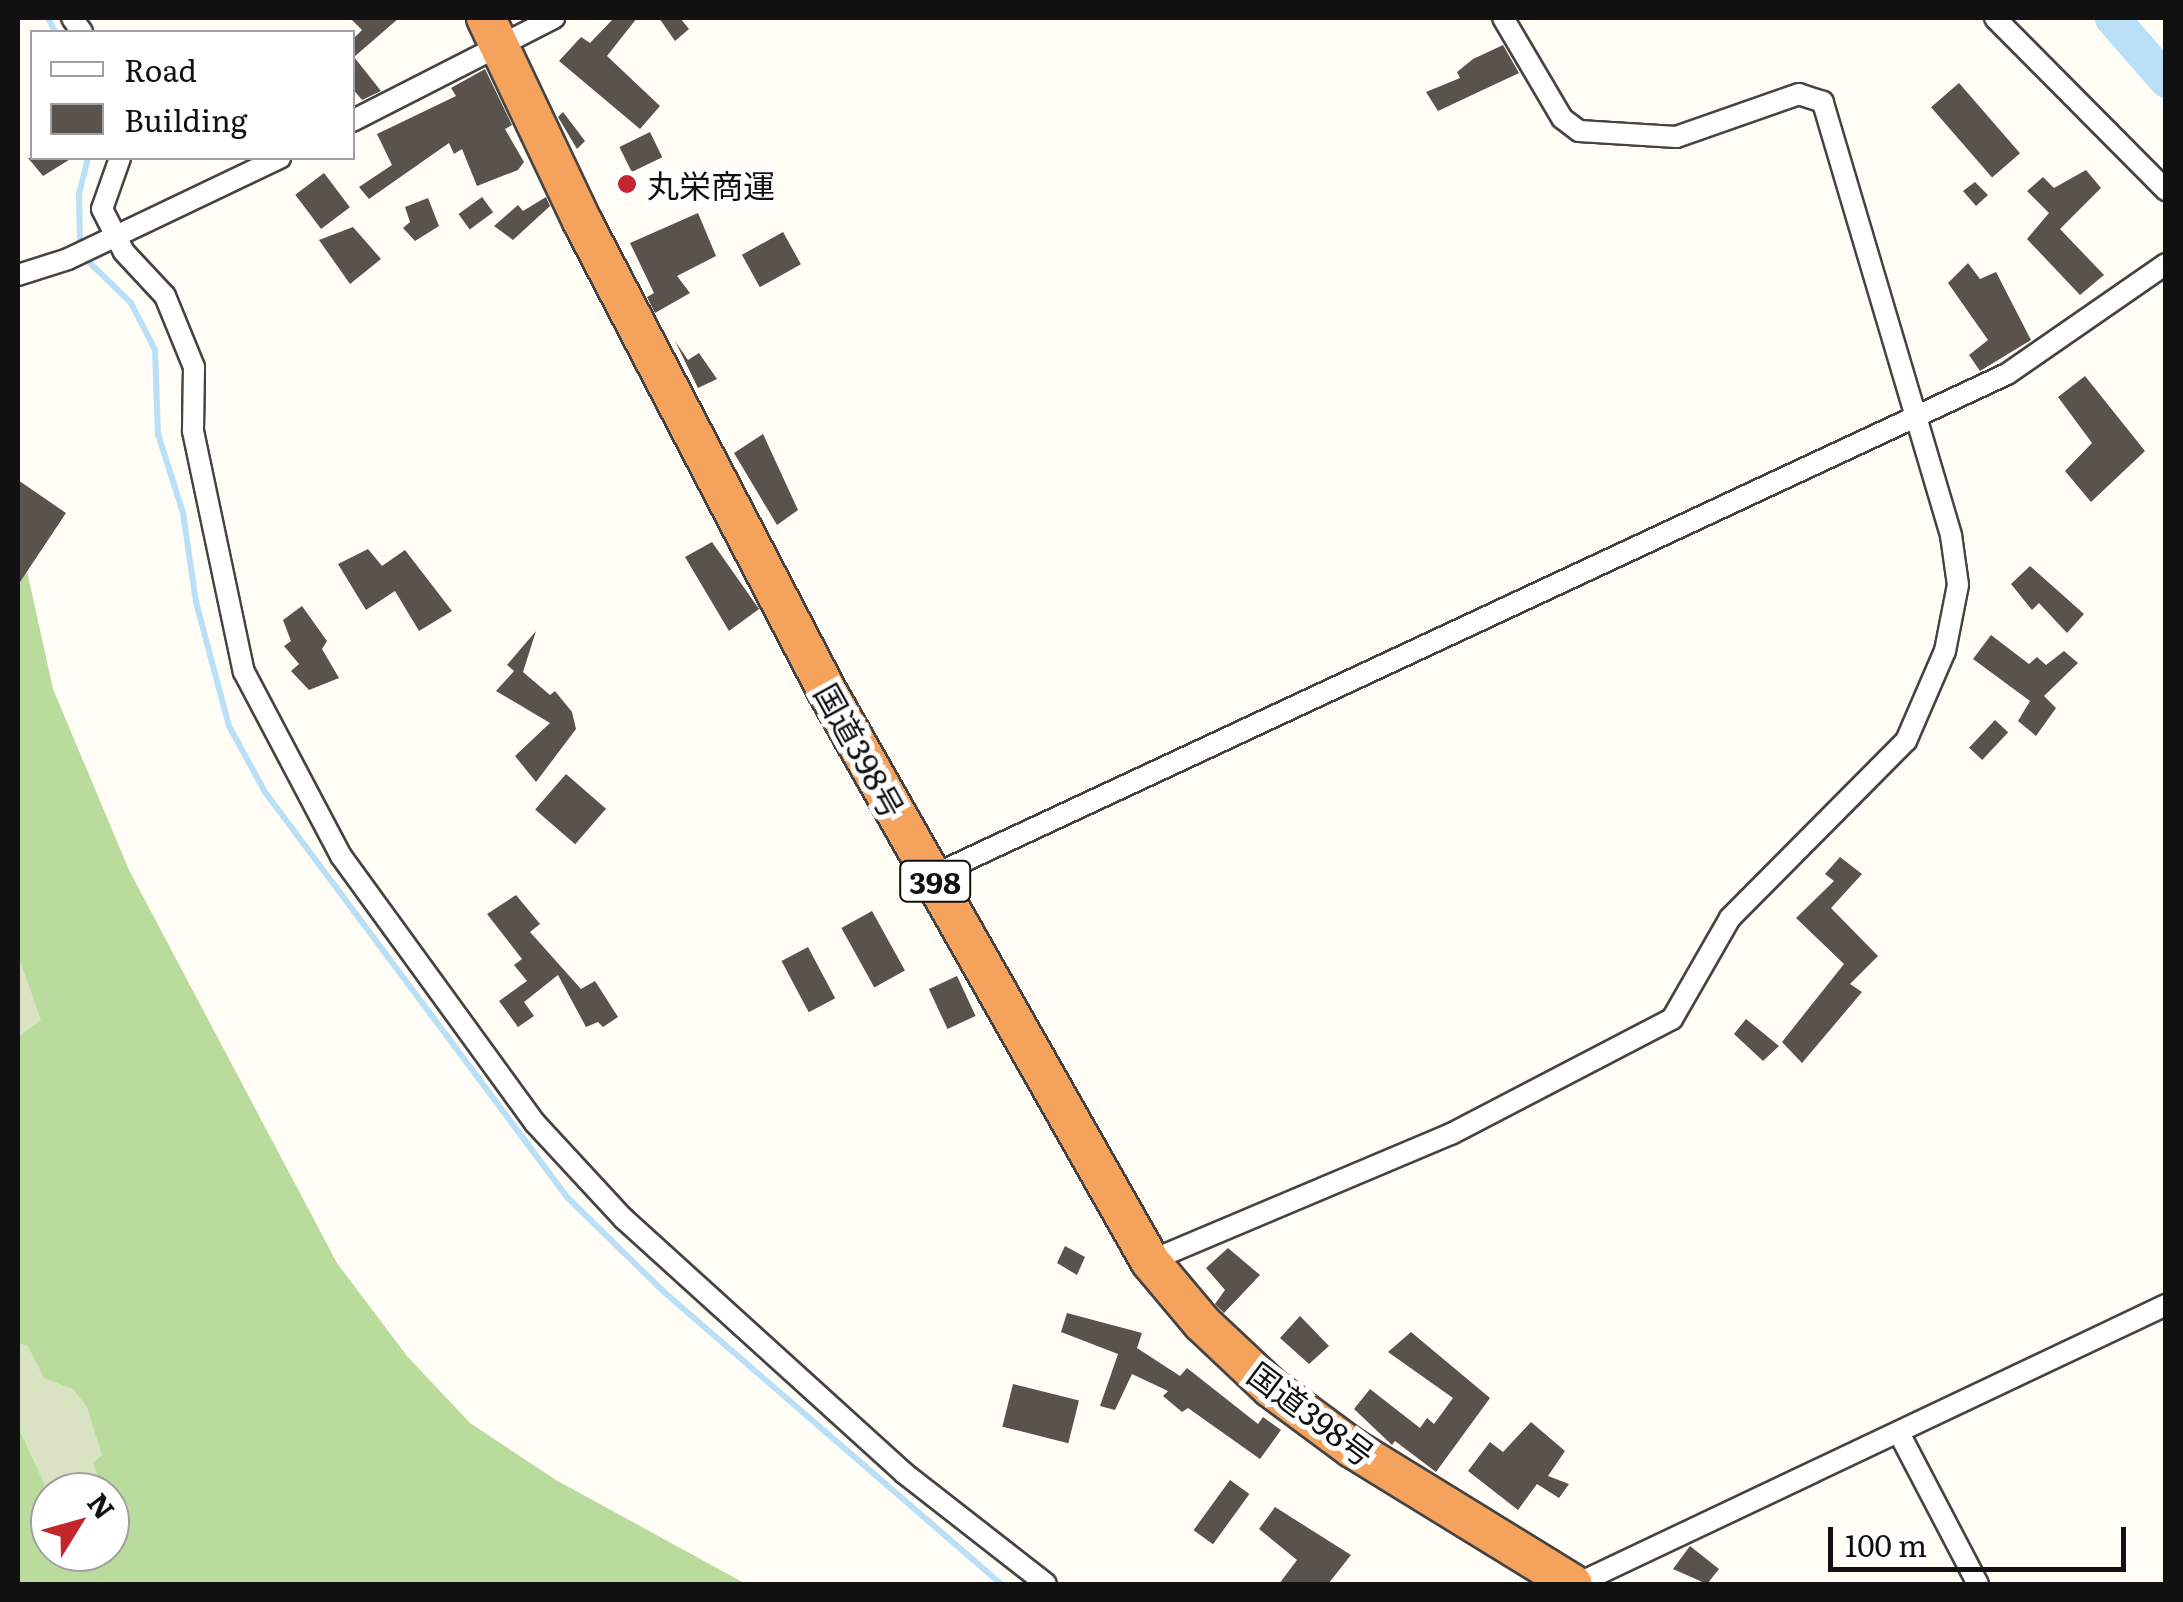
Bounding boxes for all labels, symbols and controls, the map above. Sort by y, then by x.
legend [30,30,355,160]
text: Road [124,47,197,91]
text: Building [124,97,248,141]
place label: 丸栄商運 [647,165,775,203]
marker: 丸栄商運 [616,173,638,195]
street label: 国道398号 [808,676,914,824]
road number: 398 [898,856,972,906]
street label: 国道398号 [1241,1353,1383,1473]
north arrow [30,1472,130,1572]
text: N [79,1483,126,1527]
scale bar [1833,1507,2130,1569]
text: 100 m [1845,1522,1927,1566]

